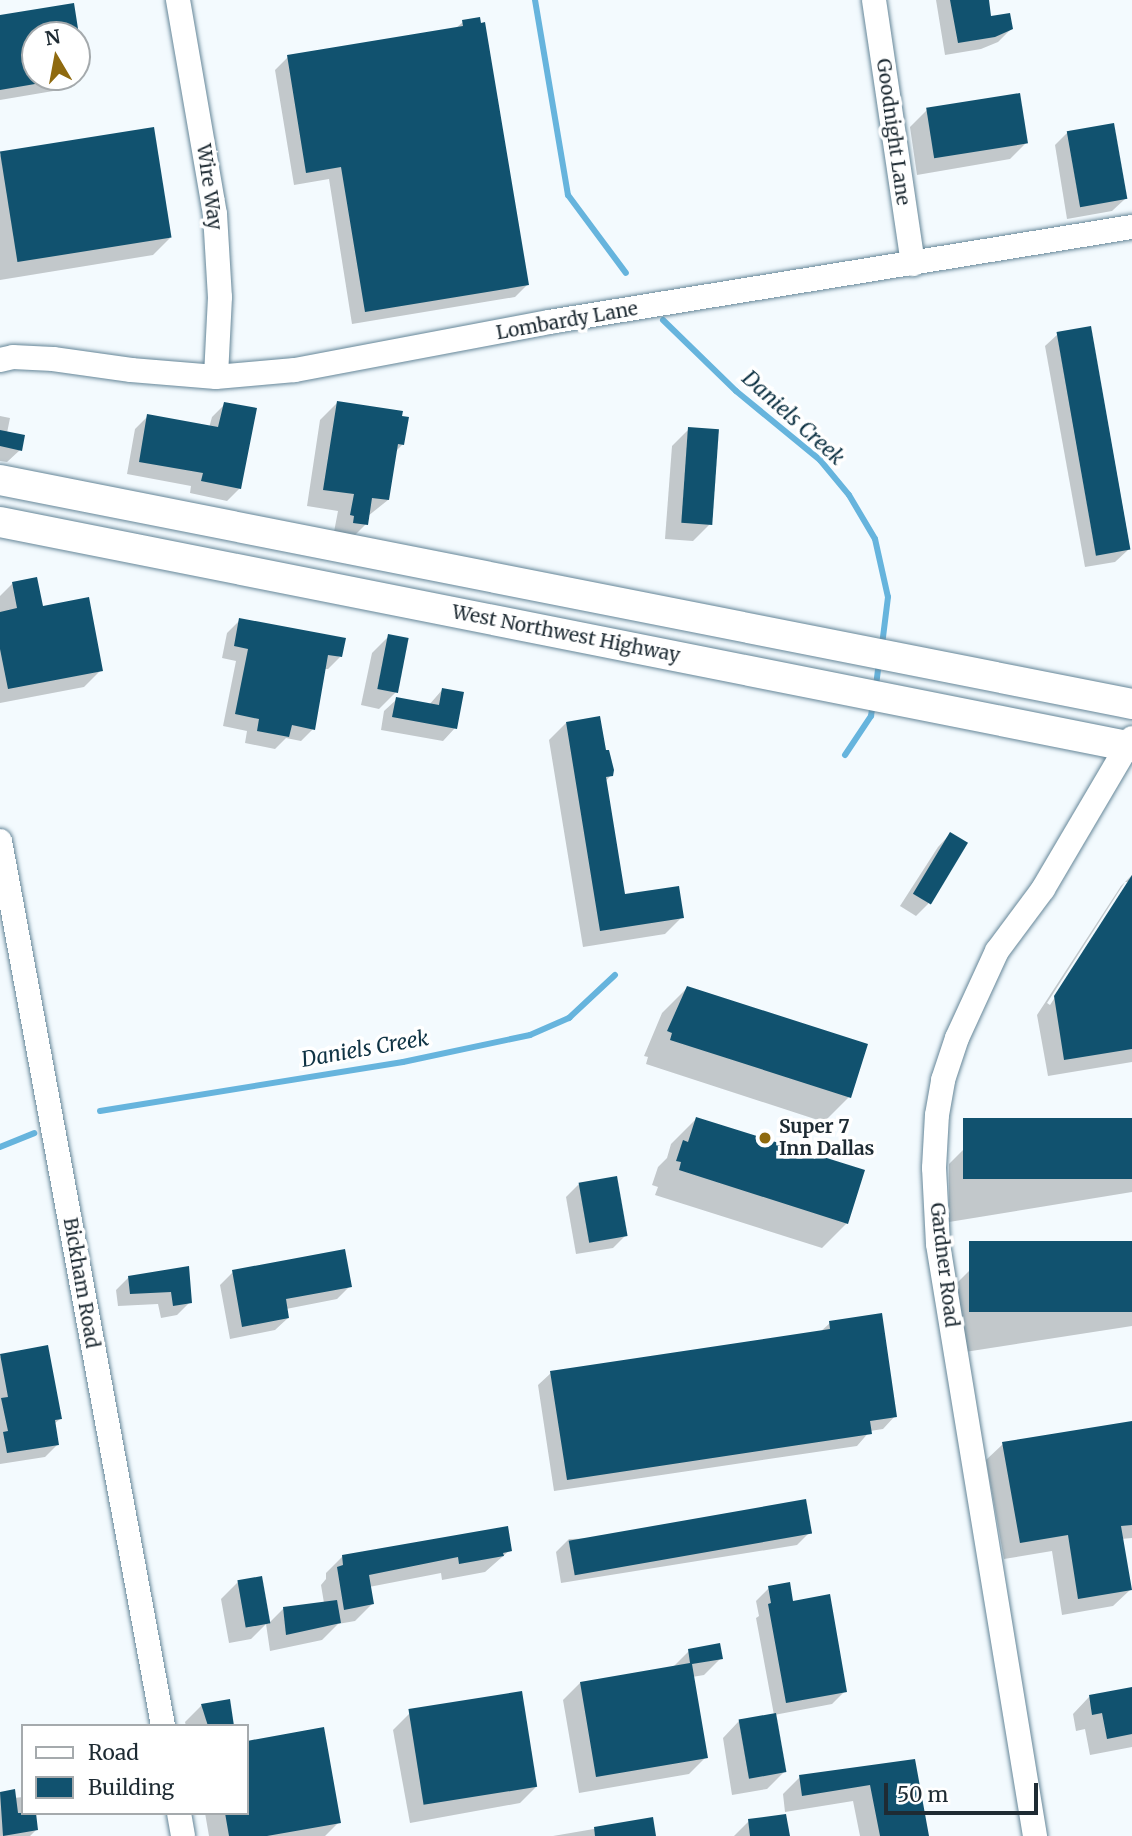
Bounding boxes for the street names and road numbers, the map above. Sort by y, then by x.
street label: Goodnight Lane [871,57,915,207]
street label: Wire Way [192,143,226,231]
street label: Lombardy Lane [494,297,640,345]
street label: West Northwest Highway [450,601,682,667]
street label: Gardner Road [925,1202,963,1328]
street label: Bickham Road [58,1216,104,1350]

